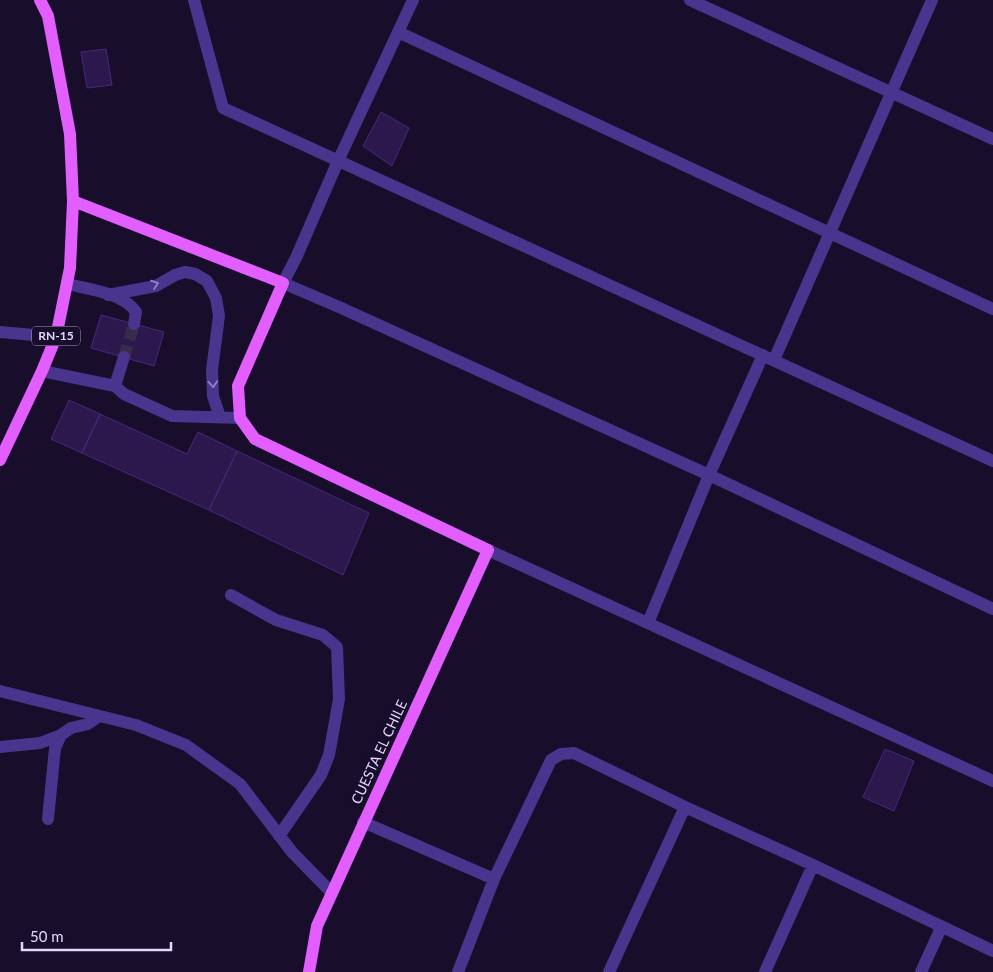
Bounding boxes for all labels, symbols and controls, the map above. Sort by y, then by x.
one-way arrow [151,280,159,290]
road number: RN-15 [32,326,80,346]
one-way arrow [207,381,218,389]
street label: CUESTA EL CHILE [347,697,410,807]
scale bar [22,920,171,952]
text: 50 m [30,927,64,945]

